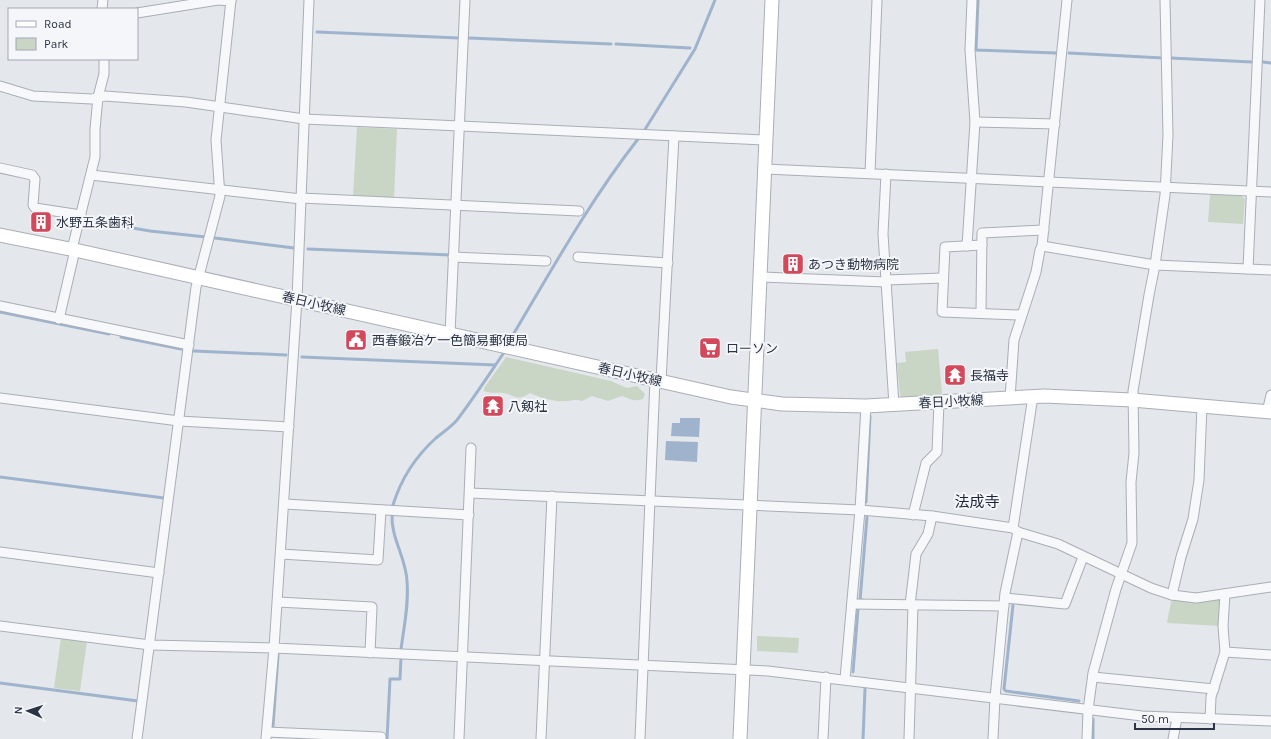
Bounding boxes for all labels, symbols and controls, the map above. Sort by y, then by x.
legend [8,8,138,60]
text: Road [44,17,72,31]
text: Park [44,37,69,51]
building icon: 水野五条歯科 [28,209,54,235]
place label: 水野五条歯科 [56,215,134,230]
building icon: あつき動物病院 [780,251,806,277]
place label: あつき動物病院 [808,257,899,272]
street label: 春日小牧線 [281,289,347,318]
public building icon: 西春鍛冶ケ一色簡易郵便局 [343,327,369,353]
place label: 西春鍛冶ケ一色簡易郵便局 [372,333,528,348]
supermarket icon: ローソン [697,335,723,361]
place label: ローソン [726,341,778,356]
street label: 春日小牧線 [597,360,663,389]
temple icon: 長福寺 [942,362,968,388]
place label: 長福寺 [970,368,1009,383]
street label: 春日小牧線 [918,392,984,411]
temple icon: 八剱社 [480,393,506,419]
place label: 八剱社 [508,399,547,414]
district label: 法成寺 [954,493,1000,511]
north arrow [8,691,48,731]
scale bar [1135,705,1214,731]
text: N [12,706,25,715]
text: 50 m [1141,712,1169,726]

